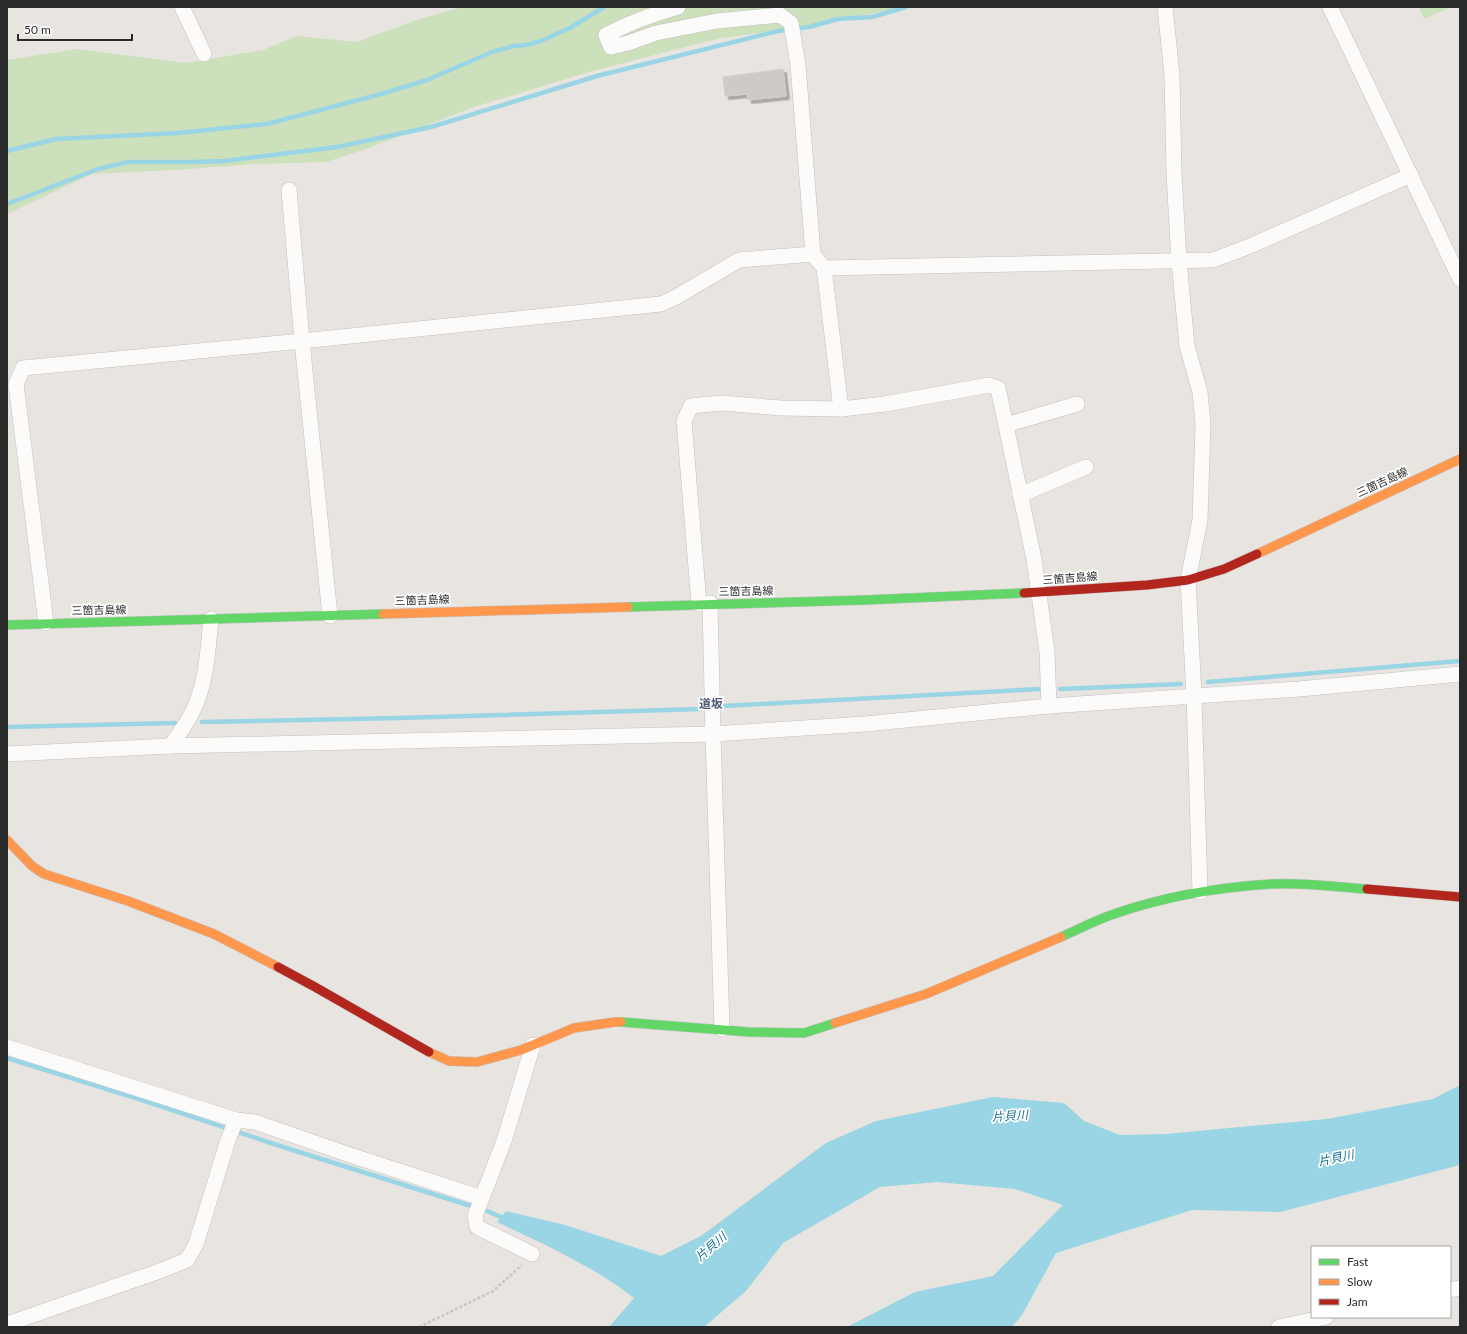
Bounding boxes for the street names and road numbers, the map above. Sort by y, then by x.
street label: 三箇吉島線 [1354,464,1409,499]
street label: 三箇吉島線 [1042,569,1098,586]
street label: 三箇吉島線 [718,584,774,597]
street label: 三箇吉島線 [394,592,450,607]
street label: 三箇吉島線 [71,603,127,616]

